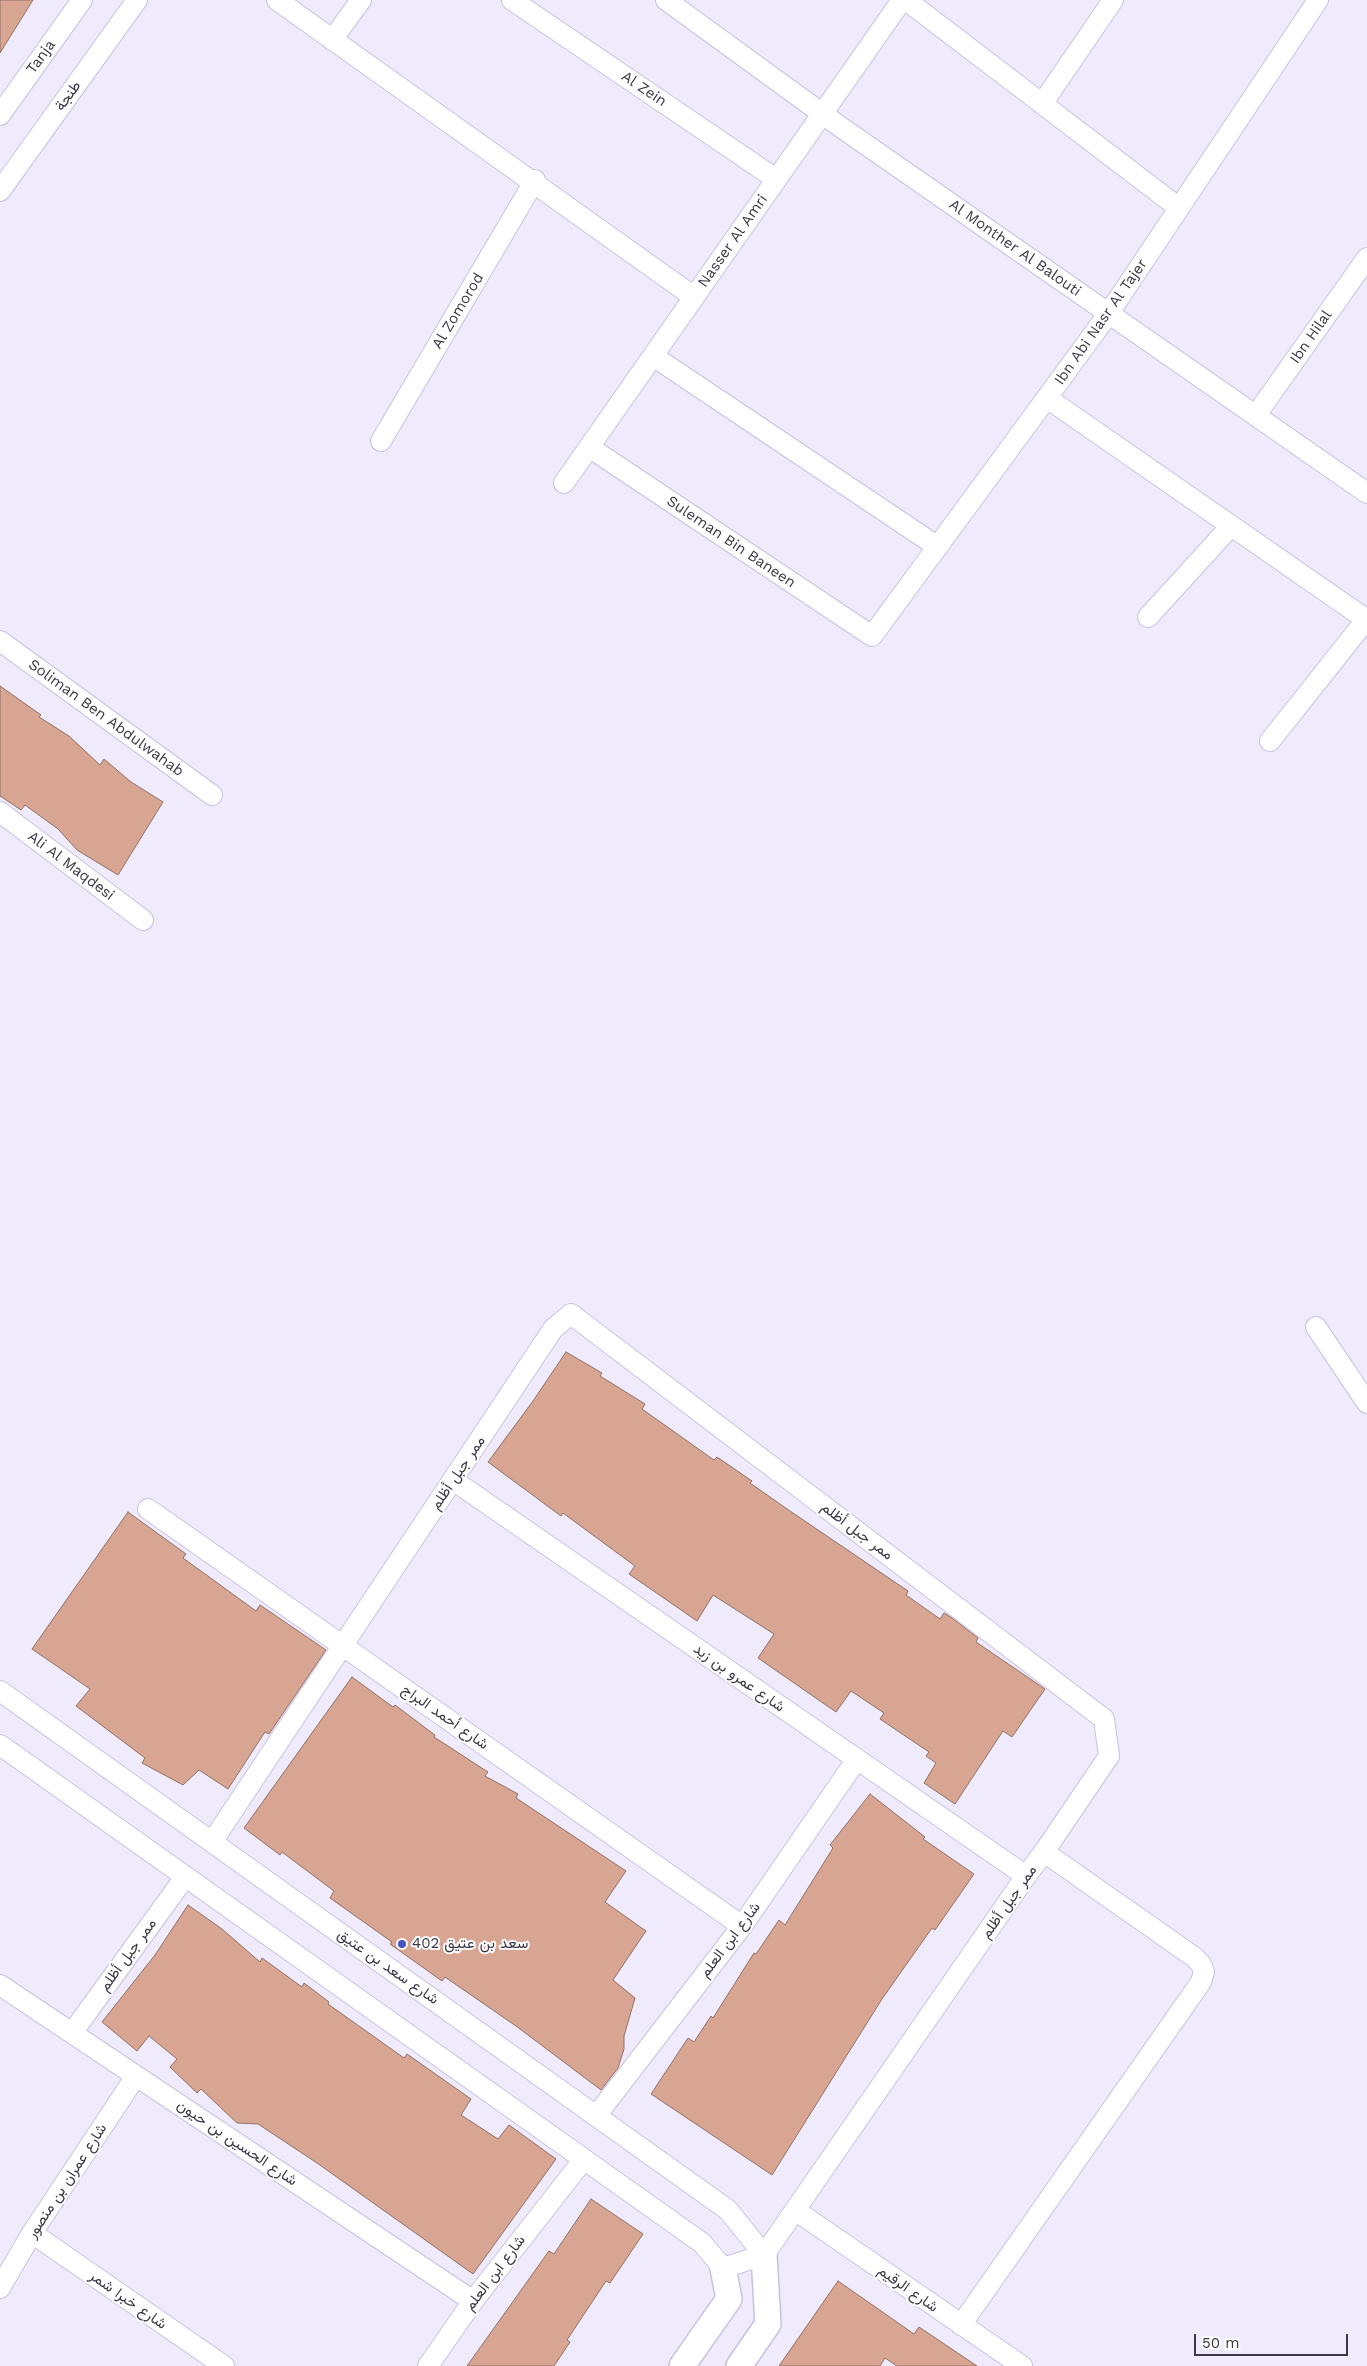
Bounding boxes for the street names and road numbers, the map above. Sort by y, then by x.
street label: Tanja [23,36,59,78]
street label: Al Zein [618,67,670,111]
street label: طنجة [51,77,85,115]
street label: Nasser Al Amri [694,191,772,291]
street label: Al Monther Al Balouti [946,196,1084,300]
street label: Ibn Abi Nasr Al Tajer [1051,256,1151,388]
street label: Al Zomorod [428,270,488,352]
street label: Ibn Hilal [1286,307,1336,367]
street label: Suleman Bin Baneen [663,492,799,592]
street label: Soliman Ben Abdulwahab [25,656,187,780]
street label: Ali Al Maqdesi [24,828,118,904]
street label: ممر جبل أظلم [427,1433,489,1513]
street label: ممر جبل أظلم [817,1498,897,1564]
street label: شارع عمرو بن زيد [690,1640,788,1716]
street label: شارع أحمد البراج [398,1680,492,1754]
street label: ممر جبل أظلم [977,1862,1041,1942]
street label: شارع ابن العلم [696,1899,764,1981]
street label: ممر جبل أظلم [96,1915,160,1995]
street label: شارع سعد بن عتيق [334,1925,442,2009]
street label: شارع الحسين بن حيون [173,2096,301,2190]
street label: شارع عمران بن منصور [23,2120,111,2242]
street label: شارع ابن العلم [461,2232,529,2314]
street label: شارع الرقيم [874,2262,942,2316]
street label: شارع خبرا شمر [86,2267,170,2333]

